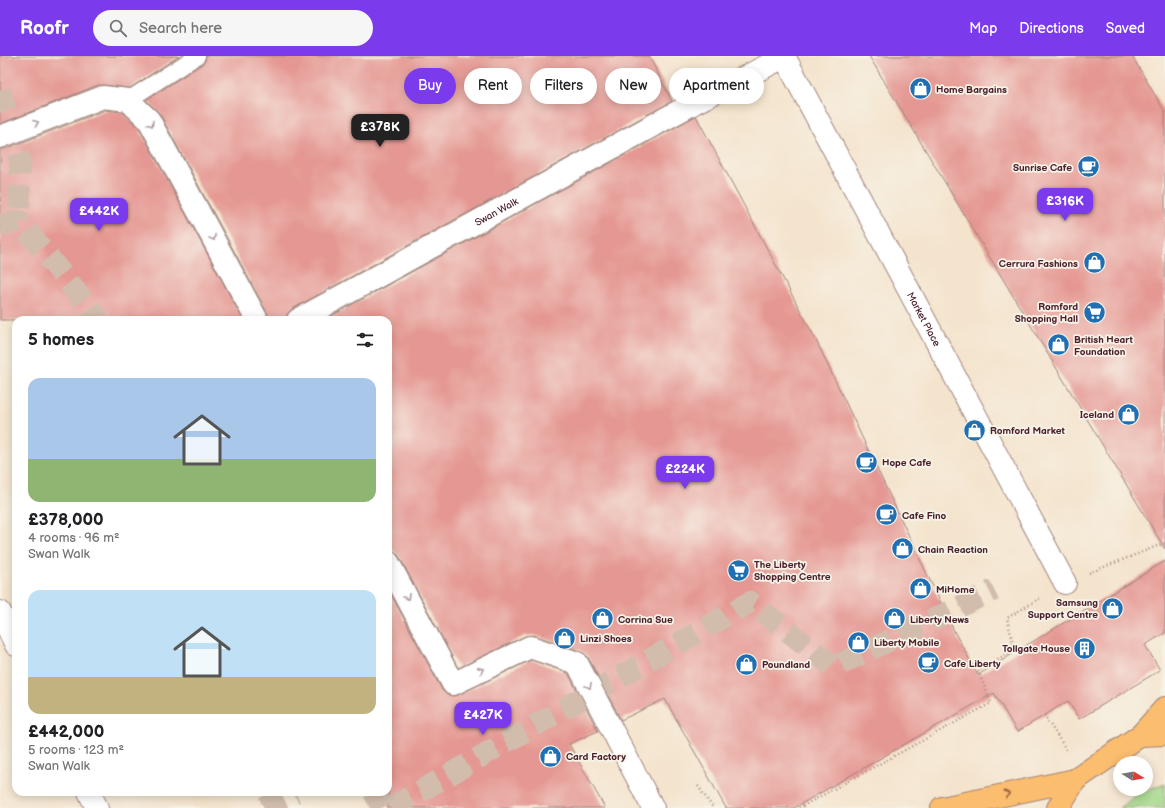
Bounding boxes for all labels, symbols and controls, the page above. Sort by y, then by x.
search box [93,10,373,46]
text: Roofr [20,17,69,40]
icon: search [107,17,129,39]
text: Search here [139,19,222,38]
text: Map [969,20,997,37]
text: Directions [1019,20,1084,37]
text: Saved [1106,20,1145,37]
chip: Buy [404,68,456,104]
chip: Rent [464,68,522,104]
chip: Filters [530,68,597,104]
chip: New [605,68,661,104]
chip: Apartment [669,68,764,104]
shop icon: Home Bargains [907,76,933,102]
place label: Home Bargains [936,84,1007,96]
pin: £378K [352,114,408,148]
text: £378K [360,119,400,135]
one-way arrow [32,120,40,128]
one-way arrow [146,120,154,127]
cafe icon: Sunrise Cafe [1075,154,1101,180]
place label: Sunrise Cafe [1013,162,1072,174]
pin: £316K [1037,188,1093,222]
text: £316K [1046,193,1084,209]
street label: Swan Walk [473,196,521,229]
pin: £442K [71,198,127,232]
text: £442K [79,203,119,219]
one-way arrow [208,234,216,241]
shop icon: Cerrura Fashions [1081,250,1107,276]
place label: Cerrura Fashions [999,258,1078,270]
street label: Market Place [904,290,943,349]
supermarket icon: Romford Shopping Hall [1081,299,1107,325]
place label: Romford Shopping Hall [1015,301,1078,325]
icon: filters [354,329,376,351]
text: 5 homes [28,330,94,350]
shop icon: British Heart Foundation [1046,332,1072,358]
place label: British Heart Foundation [1074,334,1133,358]
shop icon: Iceland [1116,401,1142,427]
icon: home [166,404,238,476]
place label: Iceland [1080,409,1114,421]
shop icon: Romford Market [962,417,988,443]
place label: Romford Market [990,425,1066,437]
cafe icon: Hope Cafe [853,449,879,475]
pin: £224K [657,456,713,490]
place label: Hope Cafe [882,457,932,469]
text: £224K [665,461,705,477]
cafe icon: Cafe Fino [873,502,899,528]
text: £378,000 [28,510,104,530]
place label: Cafe Fino [902,510,946,522]
text: 4 rooms · 96 m² [28,530,120,546]
shop icon: Chain Reaction [889,536,915,562]
place label: Chain Reaction [918,544,988,556]
text: Swan Walk [28,546,90,562]
supermarket icon: The Liberty Shopping Centre [726,557,752,583]
place label: The Liberty Shopping Centre [754,559,831,583]
shop icon: MiHome [908,576,934,602]
place label: MiHome [936,584,975,596]
one-way arrow [402,593,409,600]
shop icon: Samsung Support Centre [1100,595,1126,621]
place label: Samsung Support Centre [1028,597,1098,621]
shop icon: Corrina Sue [590,606,616,632]
shop icon: Liberty News [881,606,907,632]
place label: Corrina Sue [618,614,673,626]
place label: Liberty News [910,614,969,626]
icon: home [166,616,238,688]
shop icon: Linzi Shoes [552,625,578,651]
shop icon: Liberty Mobile [846,629,872,655]
place label: Linzi Shoes [580,633,632,645]
building icon: Tollgate House [1072,635,1098,661]
place label: Liberty Mobile [874,637,939,649]
place label: Tollgate House [1002,643,1070,655]
cafe icon: Cafe Liberty [916,650,942,676]
shop icon: Poundland [733,651,759,677]
place label: Cafe Liberty [944,658,1001,670]
place label: Poundland [762,659,810,671]
one-way arrow [477,667,485,675]
one-way arrow [585,682,592,689]
pin: £427K [455,702,511,736]
text: £427K [463,707,503,723]
text: £442,000 [28,722,104,742]
text: 5 rooms · 123 m² [28,742,124,758]
shop icon: Card Factory [537,743,563,769]
place label: Card Factory [566,751,626,763]
north arrow [1113,756,1153,796]
map controls [1113,756,1153,796]
text: Swan Walk [28,758,90,774]
one-way arrow [1004,791,1010,799]

